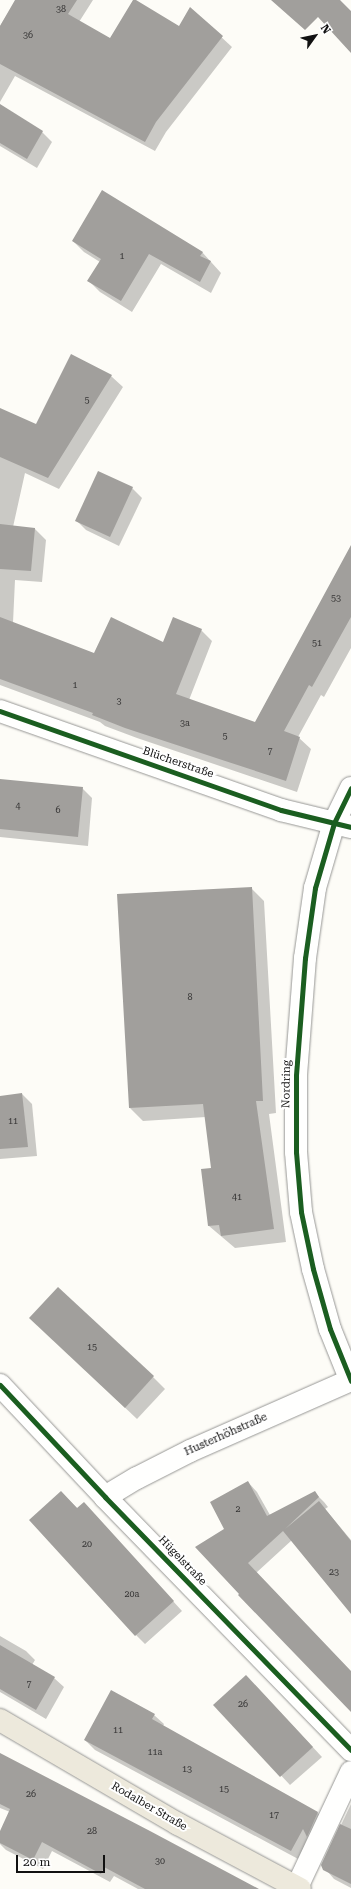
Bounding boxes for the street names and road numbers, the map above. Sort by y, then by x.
street label: Blücherstraße [141,745,215,781]
street label: Nordring [280,1060,294,1108]
street label: Husterhöhstraße [183,1411,269,1459]
street label: Hügelstraße [155,1533,209,1589]
street label: Rodalber Straße [109,1780,189,1834]

